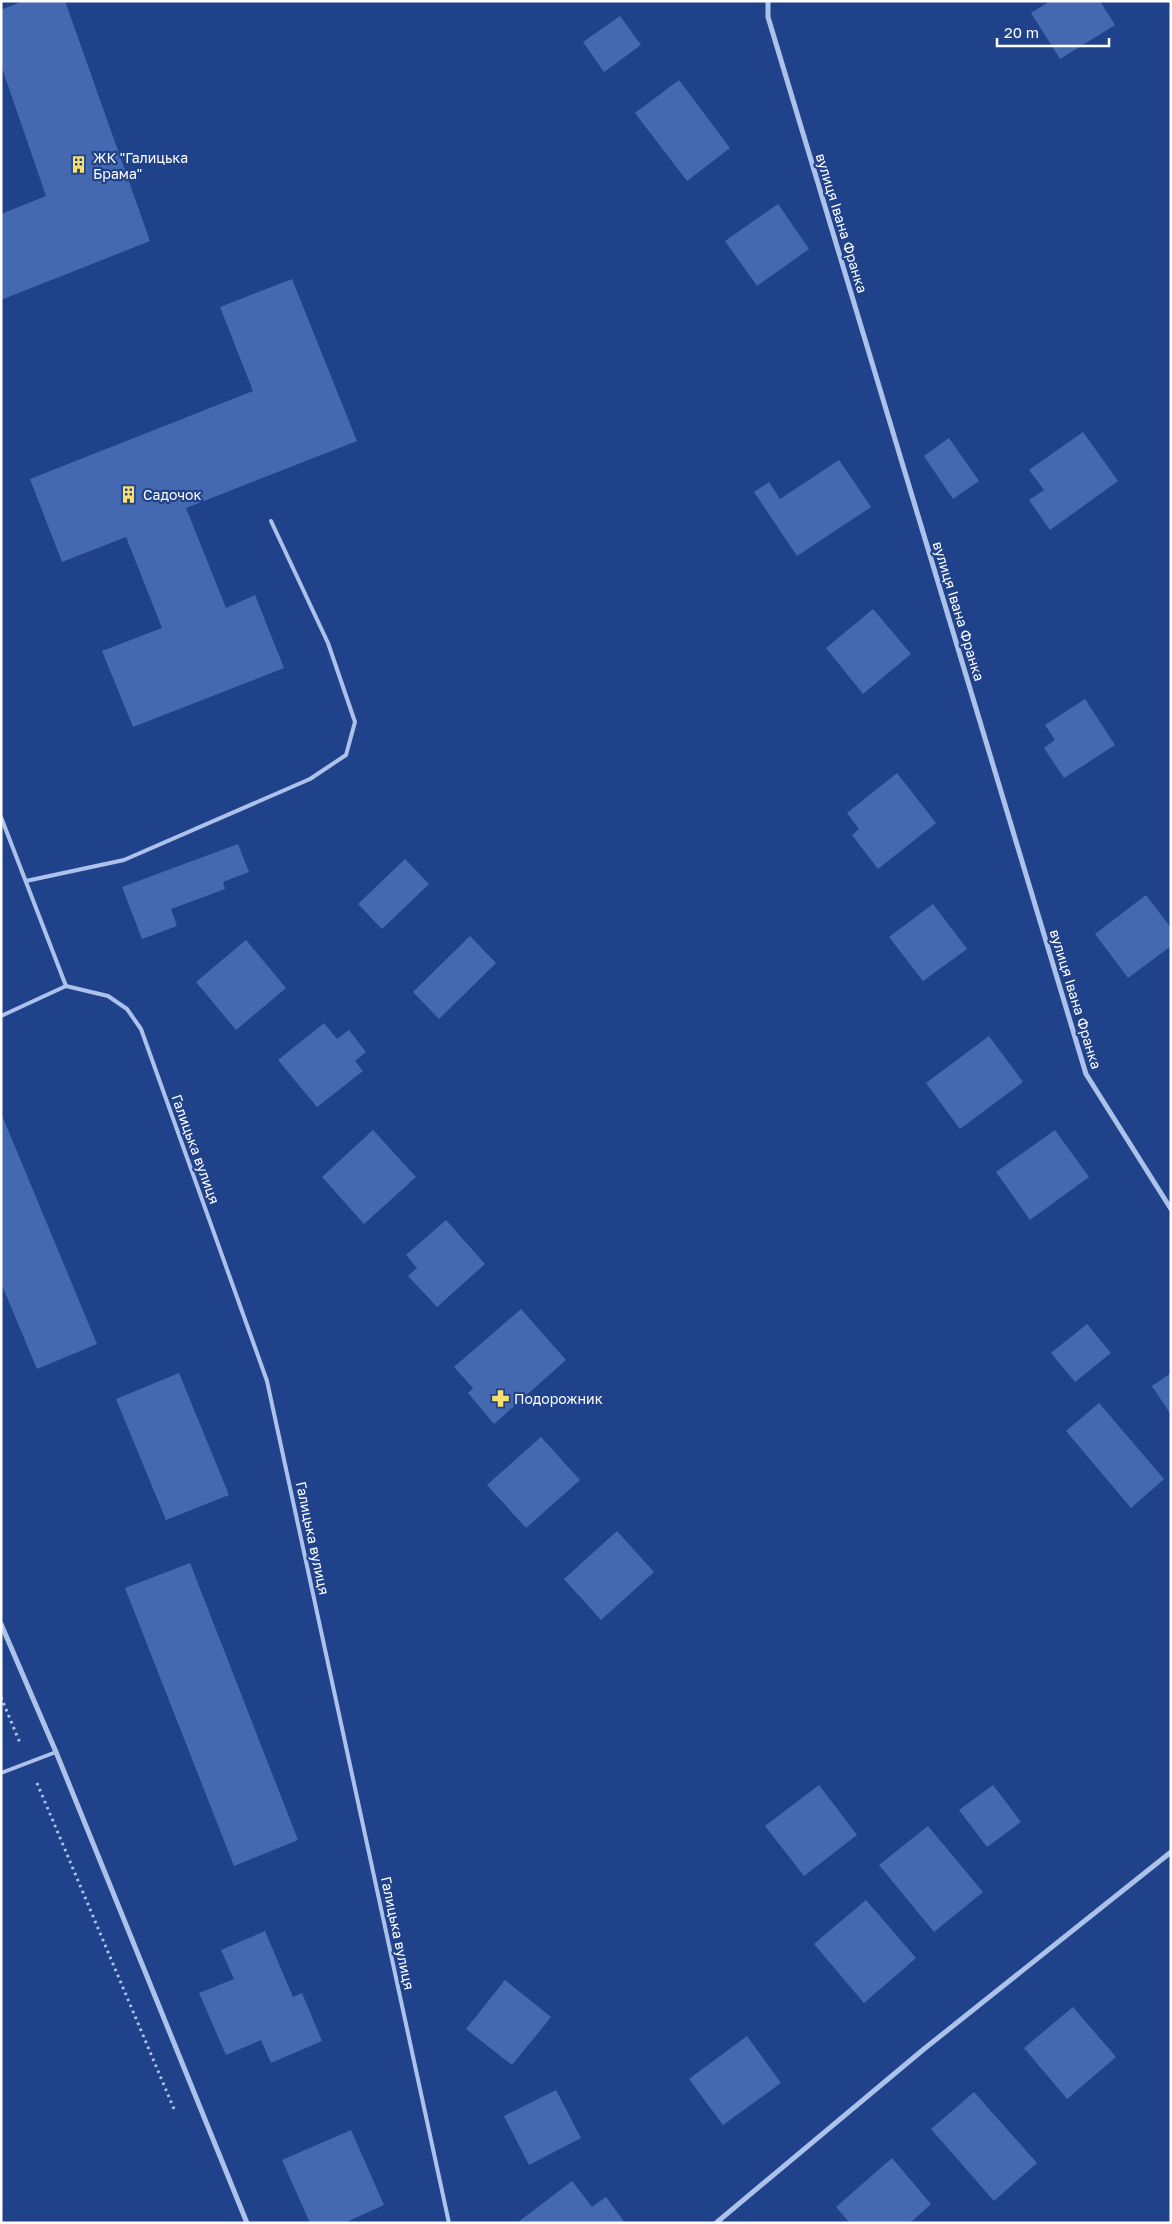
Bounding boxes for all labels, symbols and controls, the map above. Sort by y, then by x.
scale bar [997,15,1110,47]
text: 20 m [1004,23,1039,41]
place label: ЖК "Галицька Брама" [93,149,188,182]
street label: вулиця Івана Франка [813,151,871,295]
building icon: ЖК "Галицька Брама" [69,155,89,175]
building icon: Садочок [119,484,139,504]
place label: Садочок [143,486,202,503]
street label: вулиця Івана Франка [930,539,988,683]
street label: вулиця Івана Франка [1047,927,1105,1071]
street label: Галицька вулиця [168,1092,224,1206]
pharmacy icon: Подорожник [490,1388,510,1408]
place label: Подорожник [514,1390,603,1407]
street label: Галицька вулиця [293,1480,333,1596]
street label: Галицька вулиця [378,1875,418,1991]

